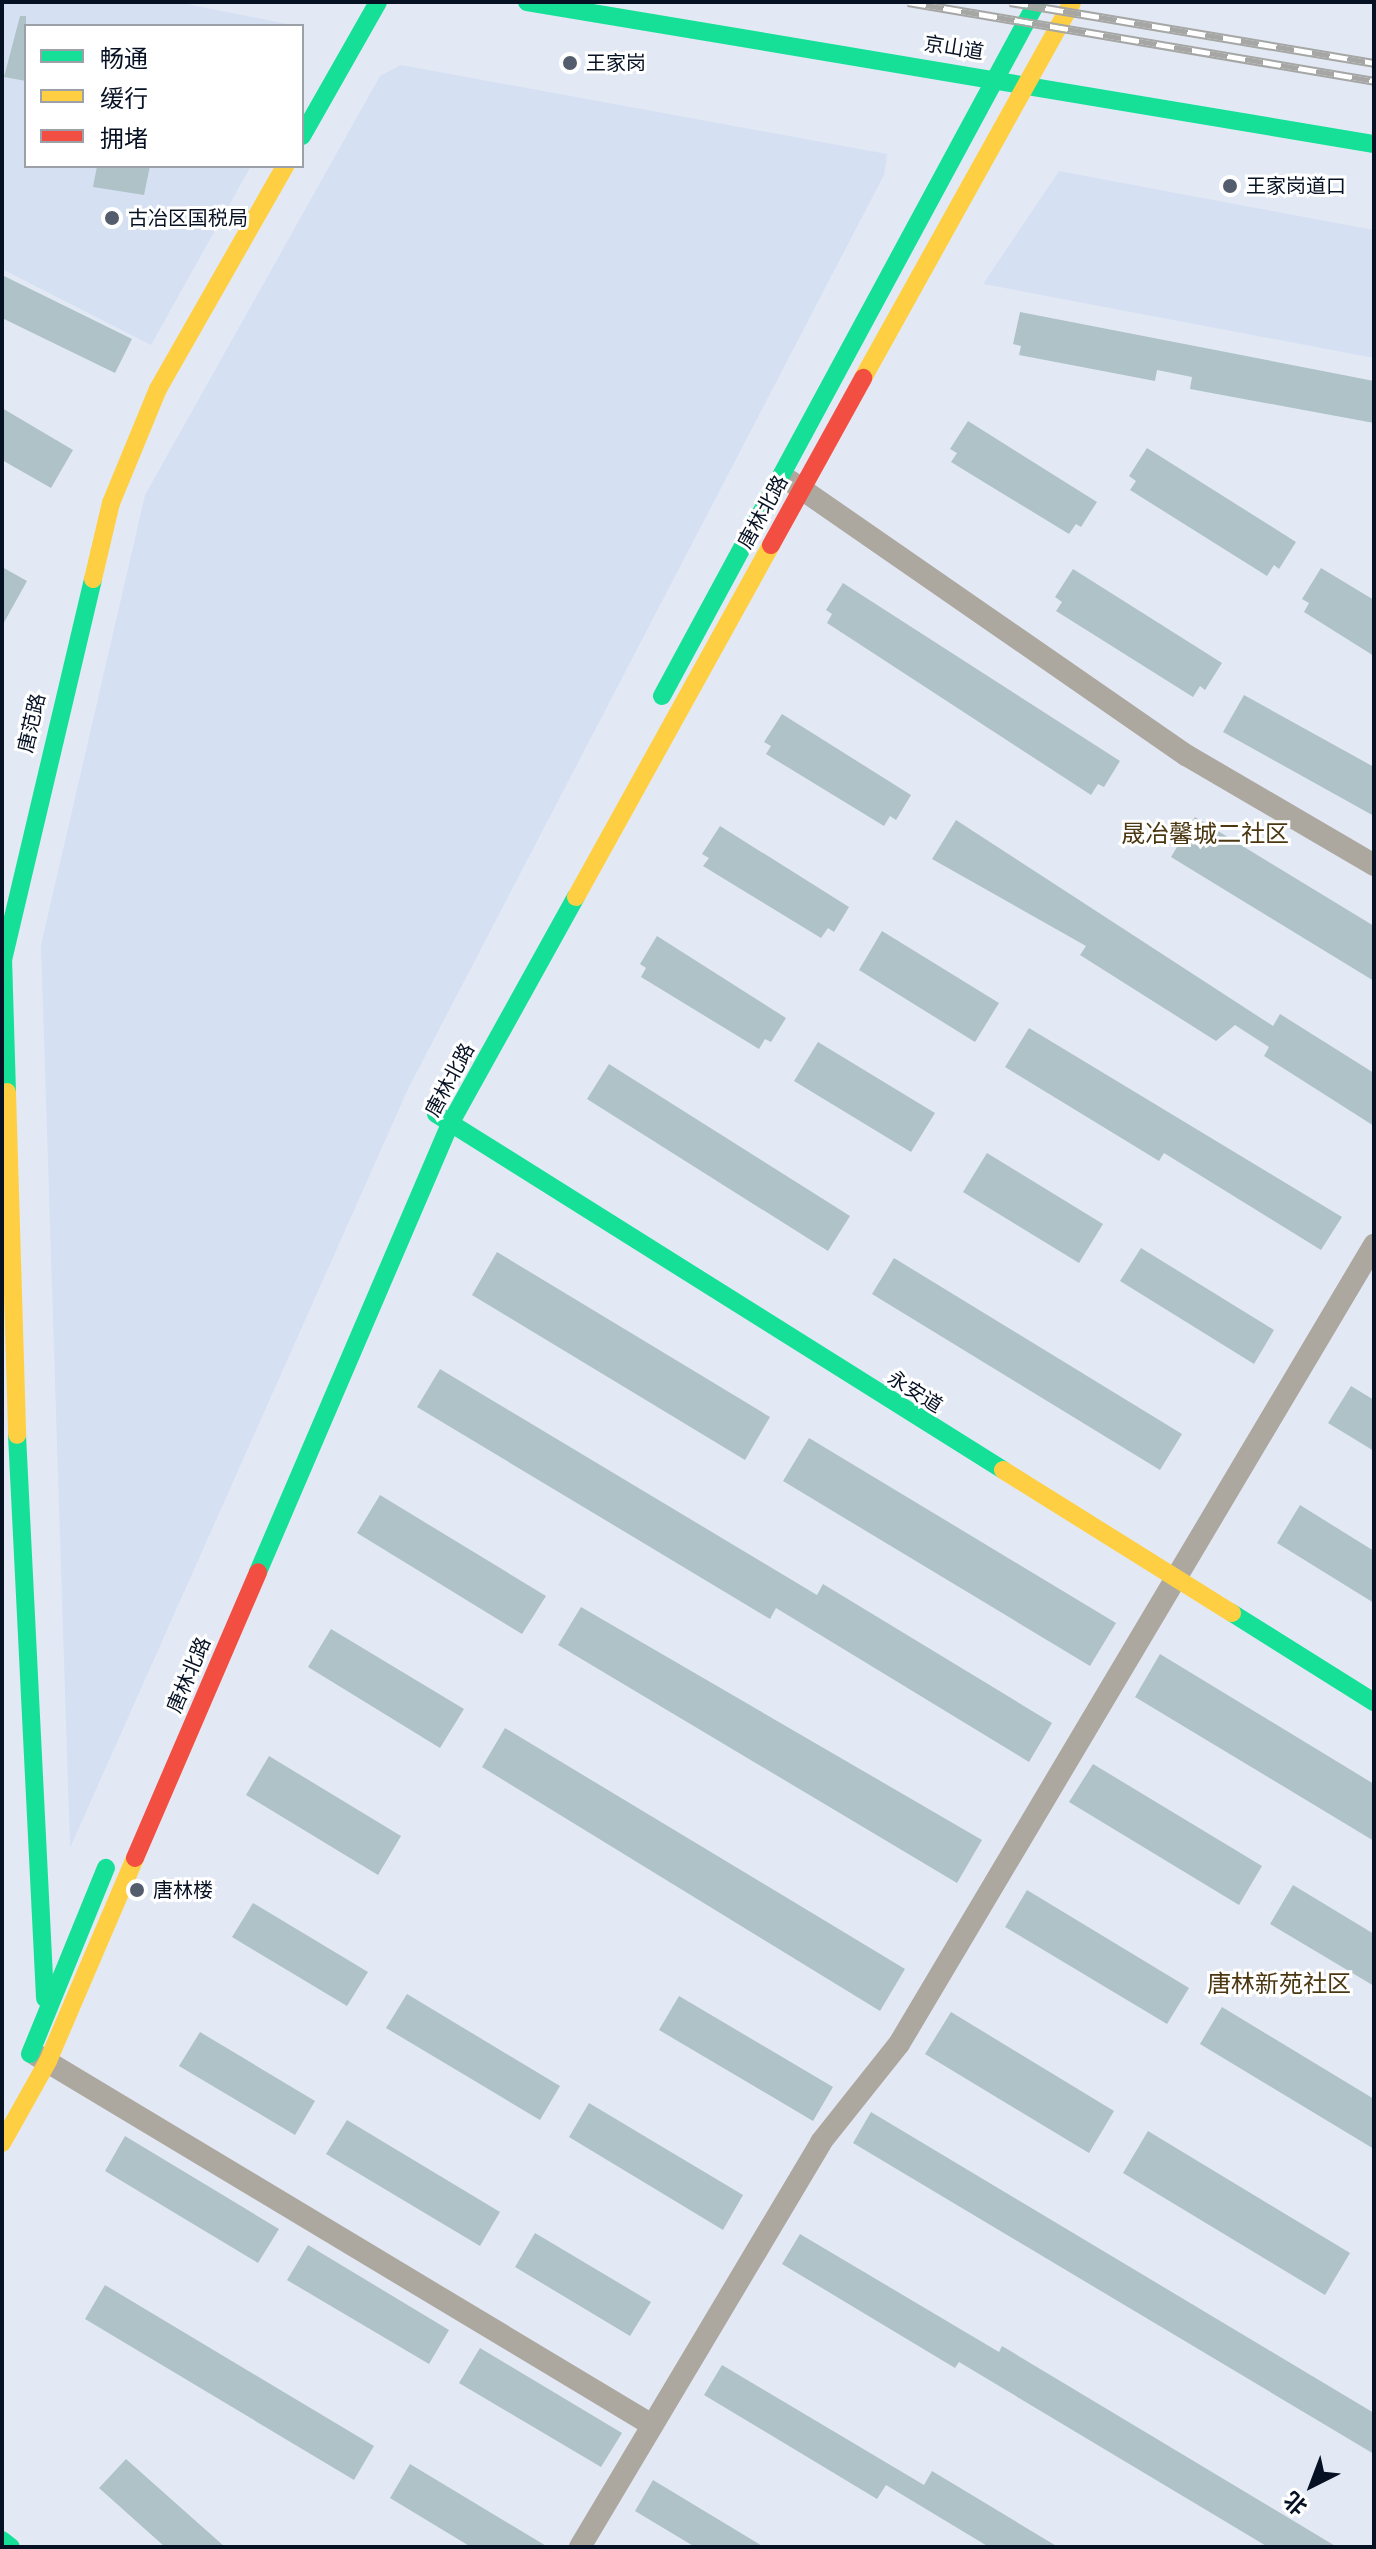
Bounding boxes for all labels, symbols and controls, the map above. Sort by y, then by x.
legend [24,24,304,168]
street label: 京山道 [922,31,986,65]
text: 畅通 [100,44,148,73]
place label: 王家岗 [586,51,646,75]
marker: 王家岗 [561,54,579,72]
text: 缓行 [100,84,148,113]
text: 拥堵 [100,124,148,153]
place label: 王家岗道口 [1246,174,1346,198]
marker: 王家岗道口 [1221,177,1239,195]
place label: 古冶区国税局 [128,206,248,230]
marker: 古冶区国税局 [103,209,121,227]
street label: 唐林北路 [733,471,793,553]
street label: 唐范路 [14,691,50,755]
district label: 晟冶馨城二社区 [1121,820,1289,848]
street label: 唐林北路 [421,1039,479,1121]
street label: 永安道 [883,1366,947,1418]
street label: 唐林北路 [162,1633,216,1717]
place label: 唐林楼 [153,1878,213,1902]
marker: 唐林楼 [128,1881,146,1899]
district label: 唐林新苑社区 [1207,1970,1351,1998]
north arrow [1272,2445,1352,2525]
text: 北 [1278,2486,1313,2521]

